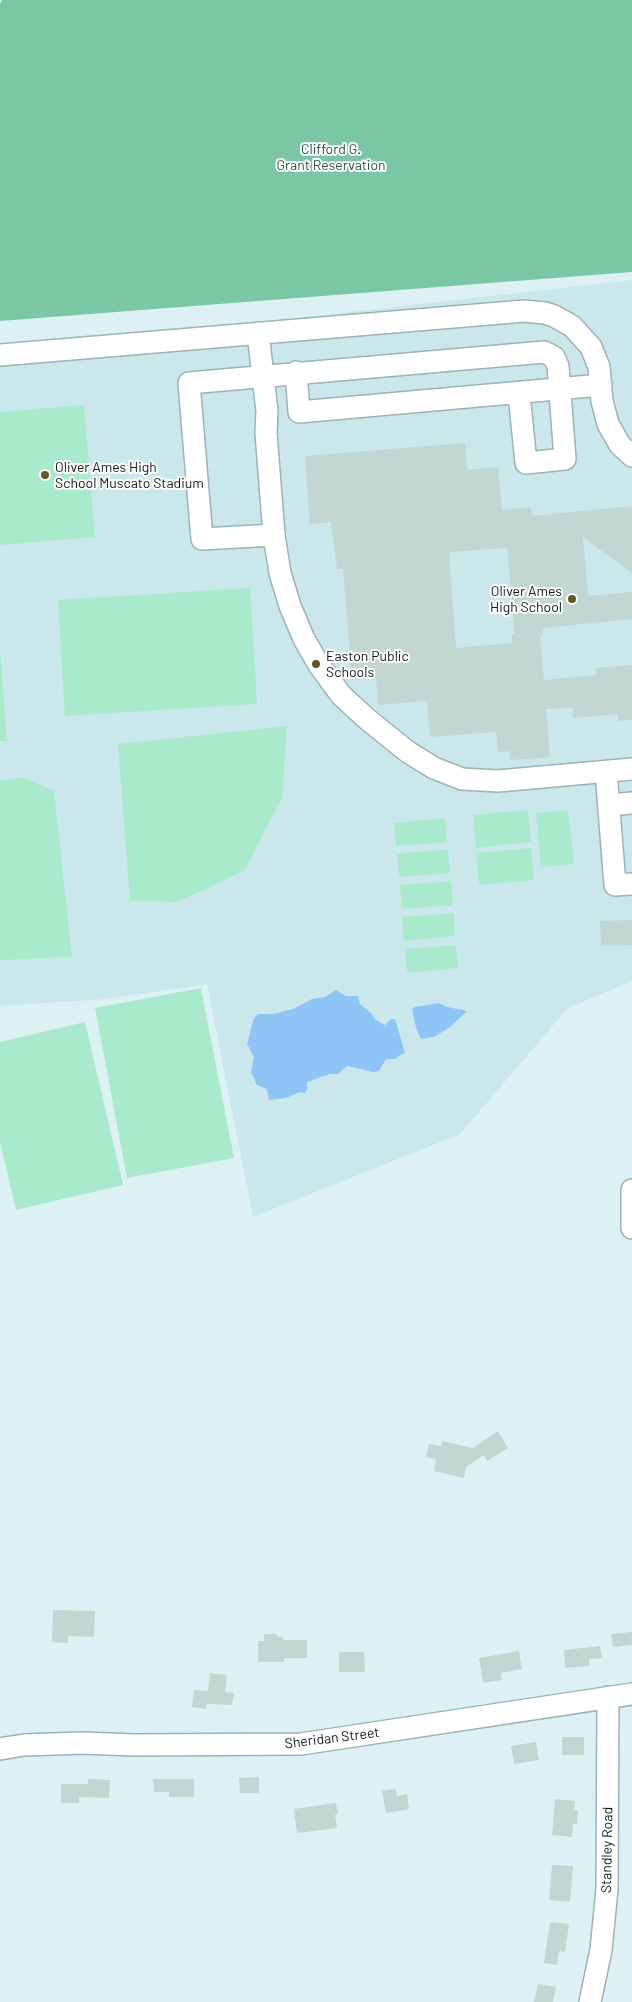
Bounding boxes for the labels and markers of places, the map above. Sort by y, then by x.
place label: Oliver Ames High School Muscato Stadium [55,459,204,492]
marker: Oliver Ames High School Muscato Stadium [39,469,51,481]
place label: Oliver Ames High School [490,583,562,616]
marker: Oliver Ames High School [566,593,578,605]
place label: Easton Public Schools [326,648,409,680]
marker: Easton Public Schools [310,658,322,670]

